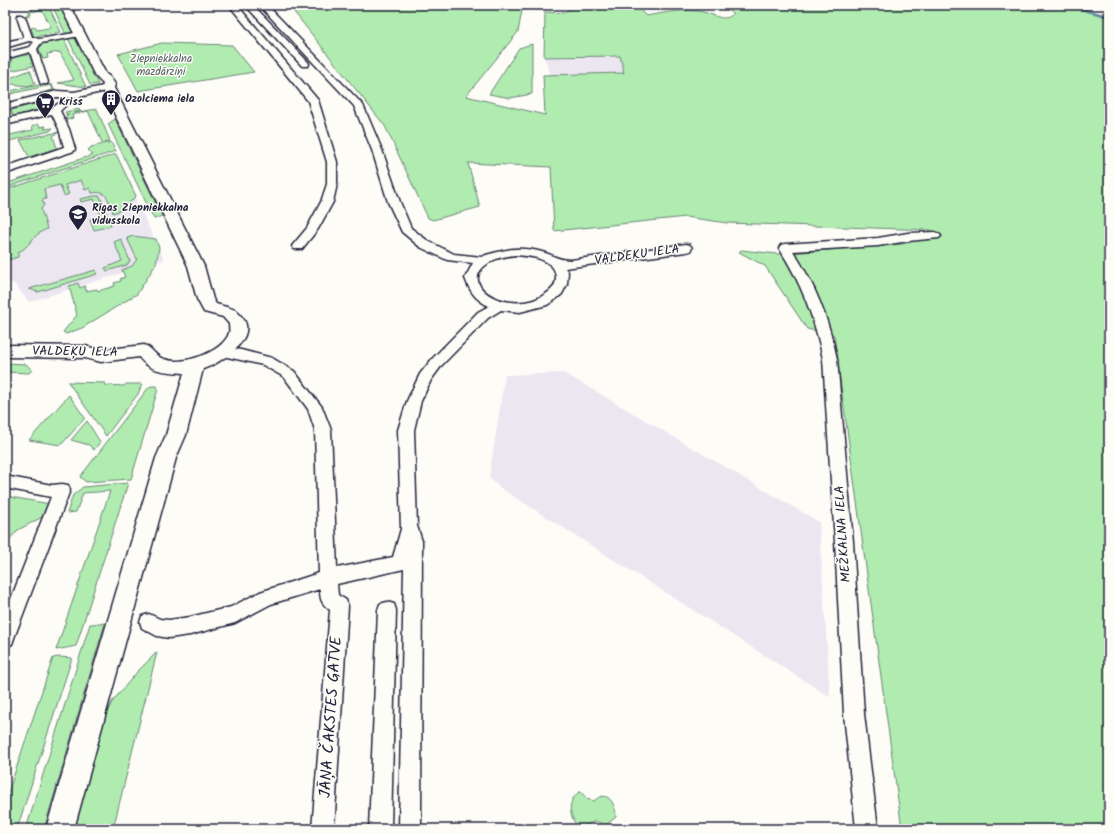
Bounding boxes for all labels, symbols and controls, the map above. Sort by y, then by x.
park label: Ziepniekkalna mazdārziņi [130,50,192,81]
building icon: Ozolciema iela [100,88,122,116]
place label: Ozolciema iela [125,90,195,108]
supermarket icon: Kriss [34,91,56,119]
place label: Kriss [59,93,84,111]
place label: Rīgas Ziepniekkalna vidusskola [92,199,189,230]
school or university icon: Rīgas Ziepniekkalna vidusskola [67,203,89,231]
street label: VALDEĶU IELA [593,239,681,271]
street label: VALDEĶU IELA [32,341,118,363]
street label: MEŽKALNA IELA [829,485,857,583]
street label: JĀŅA ČAKSTES GATVE [313,635,349,799]

